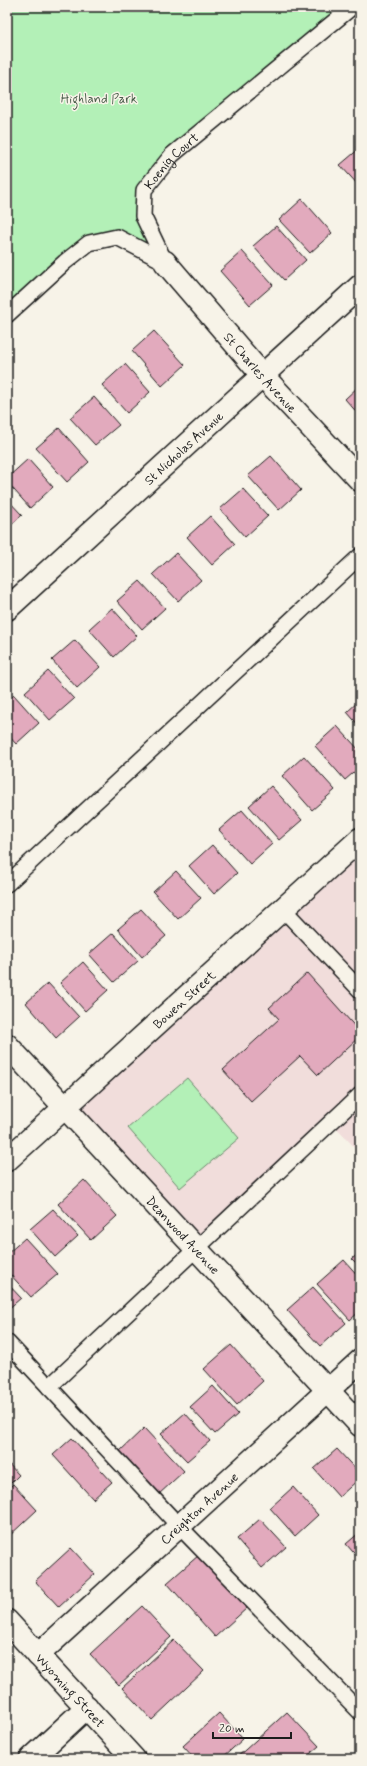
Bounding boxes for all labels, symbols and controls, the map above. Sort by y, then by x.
park label: Highland Park [61,91,138,110]
street label: Koenig Court [141,130,203,193]
street label: St Charles Avenue [219,329,300,417]
street label: St Nicholas Avenue [141,408,228,489]
street label: Bowen Street [150,967,220,1033]
street label: Deanwood Avenue [142,1193,223,1279]
street label: Creighton Avenue [157,1469,243,1549]
street label: Wyoming Street [31,1650,108,1732]
scale bar [213,1714,291,1740]
text: 20 m [219,1721,245,1737]

